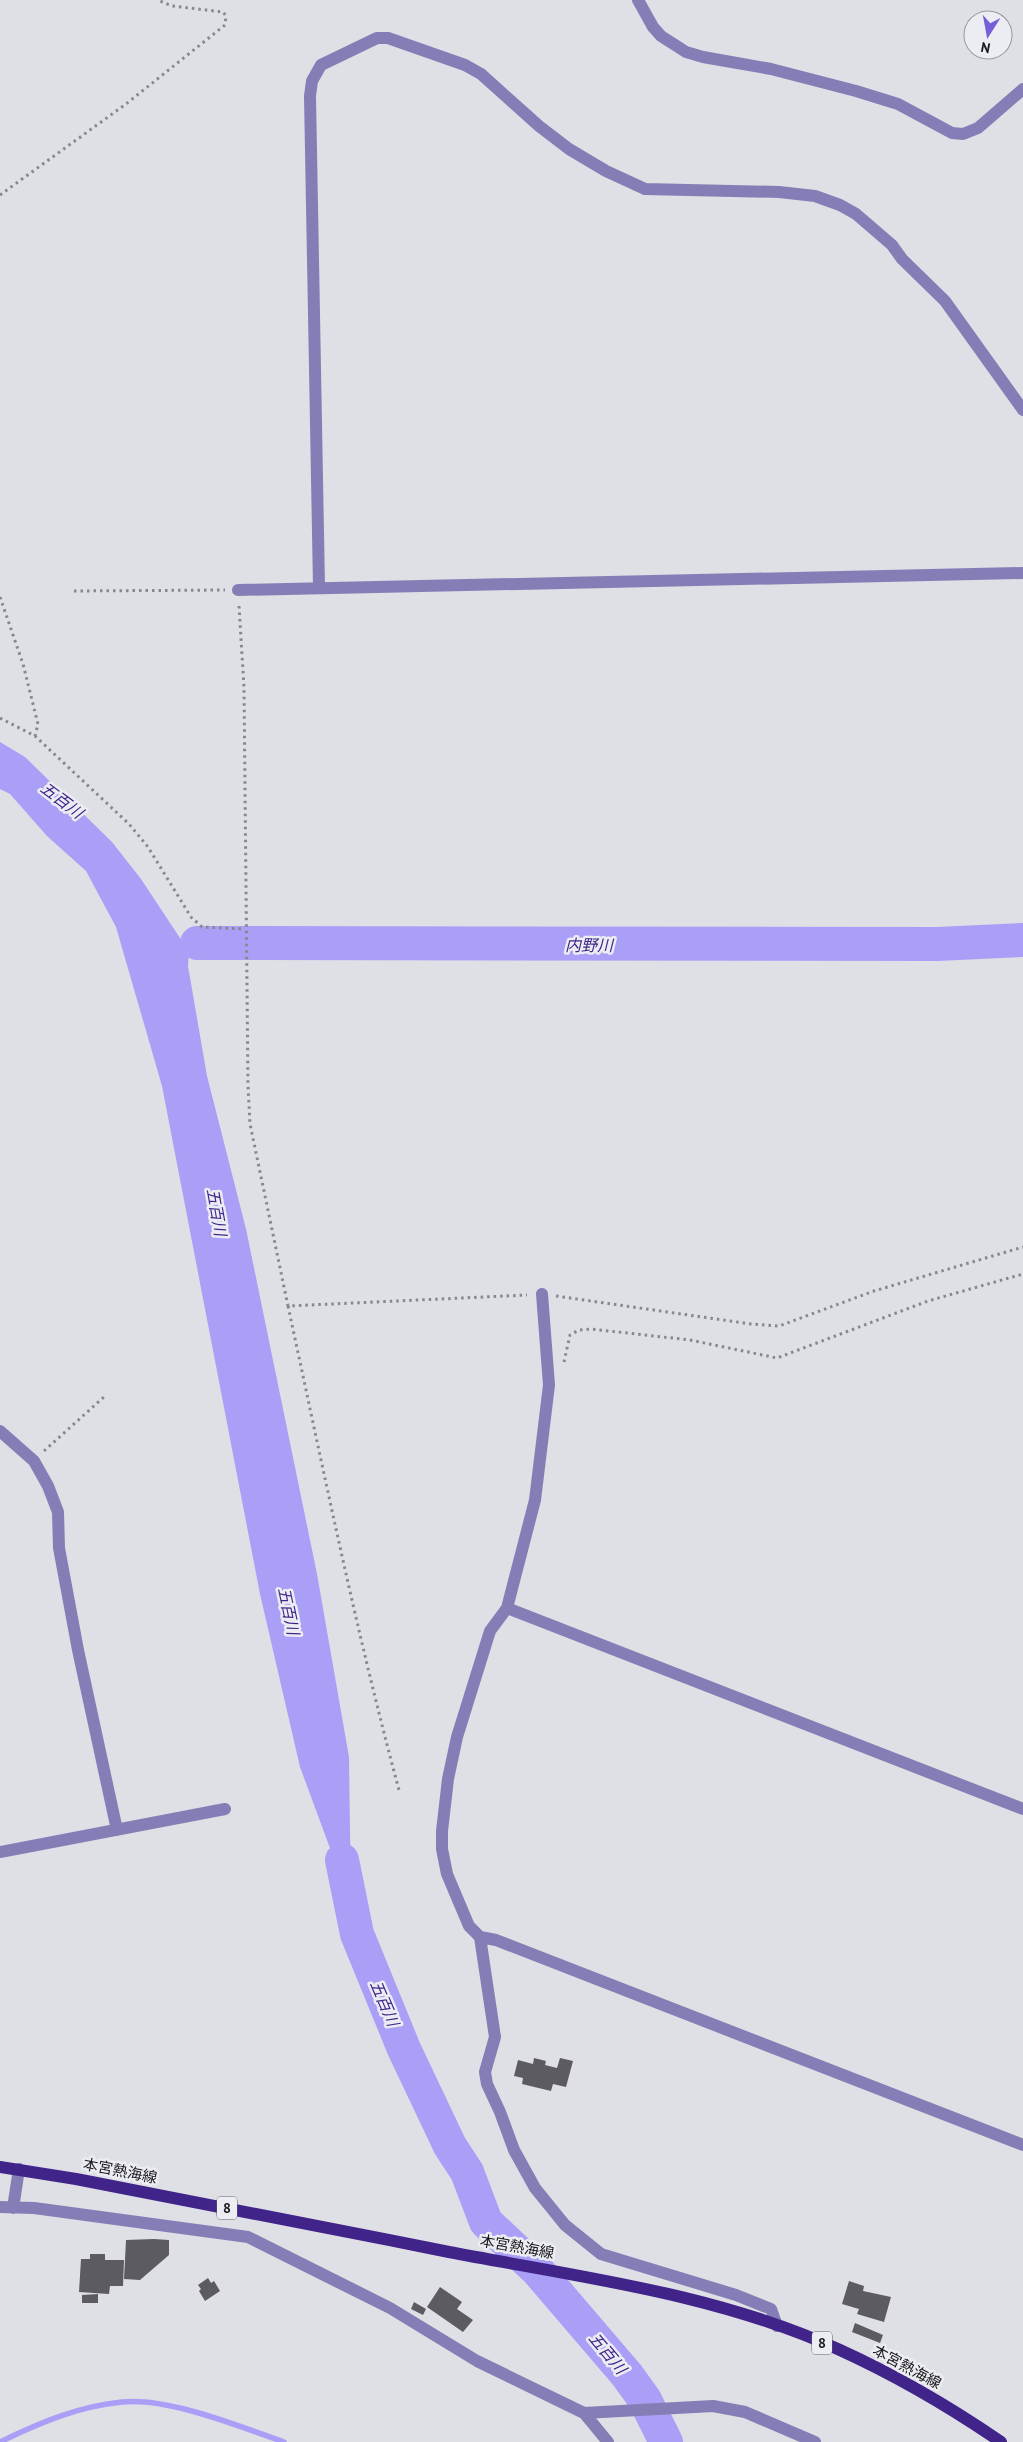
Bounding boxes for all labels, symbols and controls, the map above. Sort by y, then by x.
north arrow [963,10,1013,60]
text: N [979,38,992,57]
water label: 五百川 [37,778,89,824]
water label: 内野川 [565,935,615,955]
water label: 五百川 [203,1187,231,1239]
water label: 五百川 [274,1585,304,1639]
water label: 五百川 [366,1977,404,2031]
street label: 本宮熱海線 [81,2154,159,2187]
road number: 8 [217,2196,237,2220]
street label: 本宮熱海線 [478,2231,556,2262]
water label: 五百川 [585,2328,632,2379]
road number: 8 [812,2332,832,2354]
street label: 本宮熱海線 [870,2341,945,2393]

